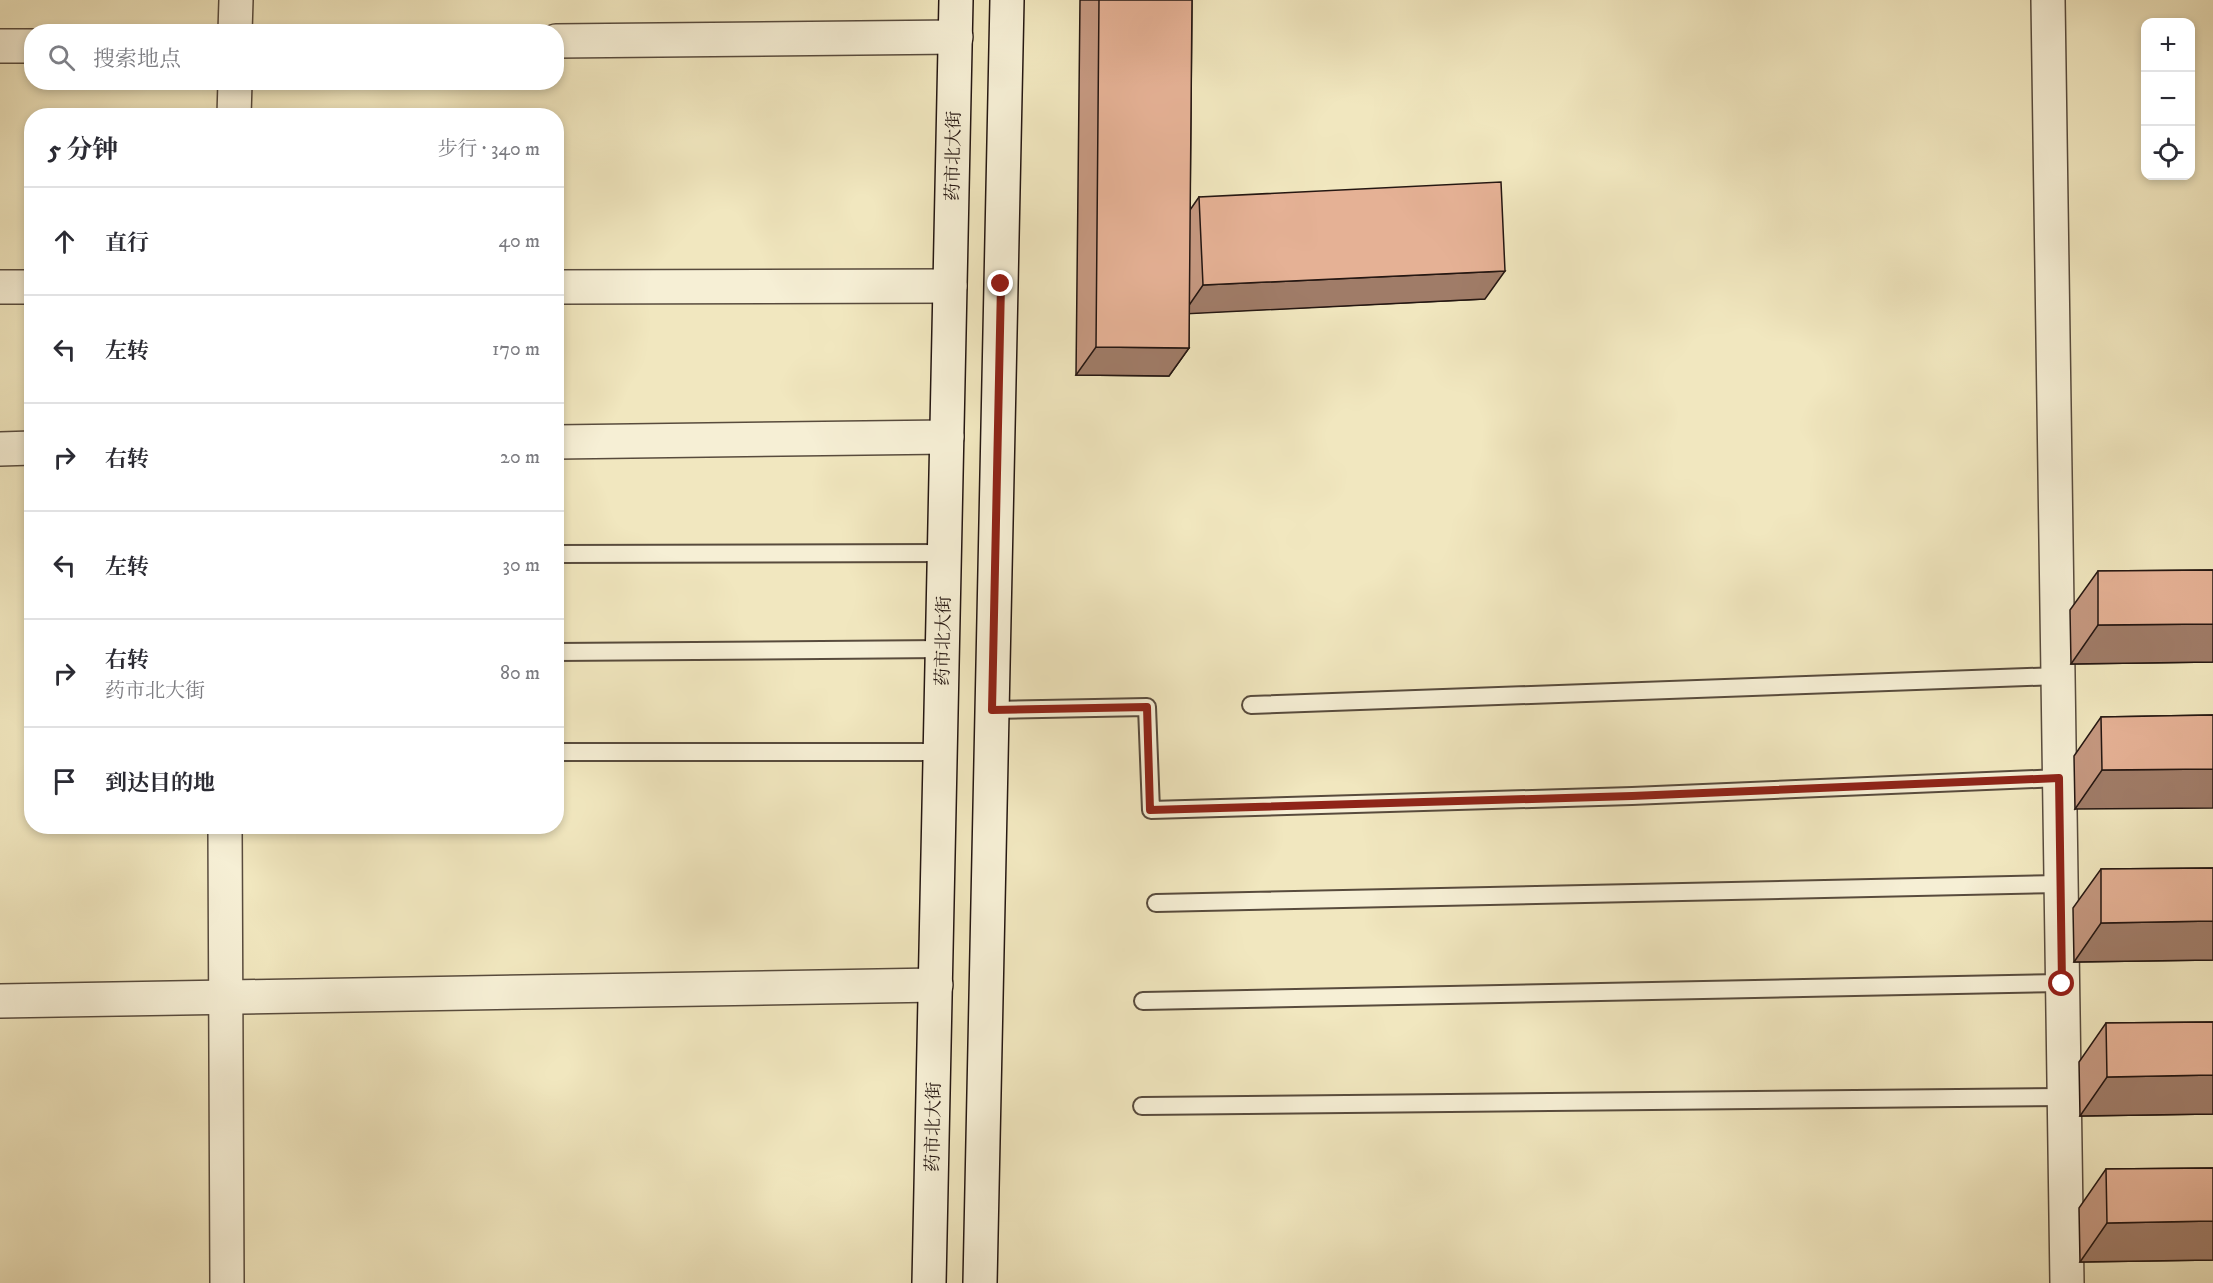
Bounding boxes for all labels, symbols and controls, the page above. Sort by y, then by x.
map controls [2141,18,2195,180]
button: + [2141,18,2195,72]
search box [24,24,564,90]
icon: search [45,41,78,74]
text: 搜索地点 [93,46,181,73]
button: − [2141,72,2195,126]
street label: 药市北大街 [942,111,966,201]
button: locate [2141,126,2195,180]
text: 5 分钟 [48,134,119,167]
text: 步行 · 340 m [438,137,540,162]
icon: ahead [48,225,81,258]
text: 40 m [498,229,540,254]
text: 直行 [105,230,149,257]
route end [987,270,1013,296]
icon: left [48,333,81,366]
text: 170 m [492,337,540,362]
text: 左转 [105,338,149,365]
icon: right [48,441,81,474]
text: 20 m [500,445,540,470]
text: 右转 [105,446,149,473]
icon: left [48,549,81,582]
text: 30 m [502,553,540,578]
text: 左转 [105,554,149,581]
street label: 药市北大街 [932,596,956,686]
text: 右转 [105,647,149,674]
icon: right [48,657,81,690]
text: 80 m [500,661,540,686]
text: 药市北大街 [105,679,205,704]
icon: arrive [48,765,81,798]
text: 到达目的地 [105,770,215,797]
route start [2048,970,2074,996]
street label: 药市北大街 [922,1082,946,1172]

